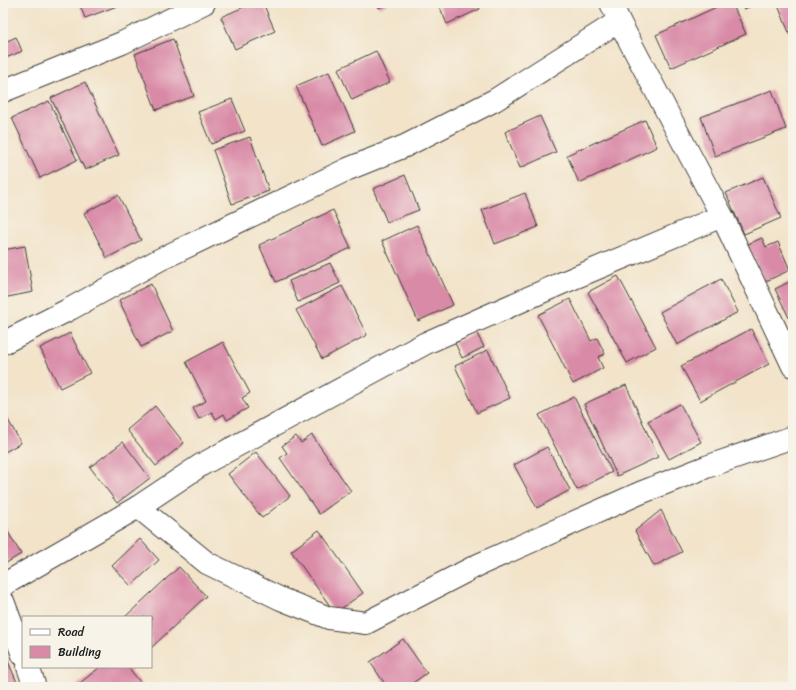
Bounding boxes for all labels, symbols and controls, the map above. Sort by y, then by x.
legend [22,616,152,668]
text: Road [58,621,85,643]
text: Building [58,641,101,663]

